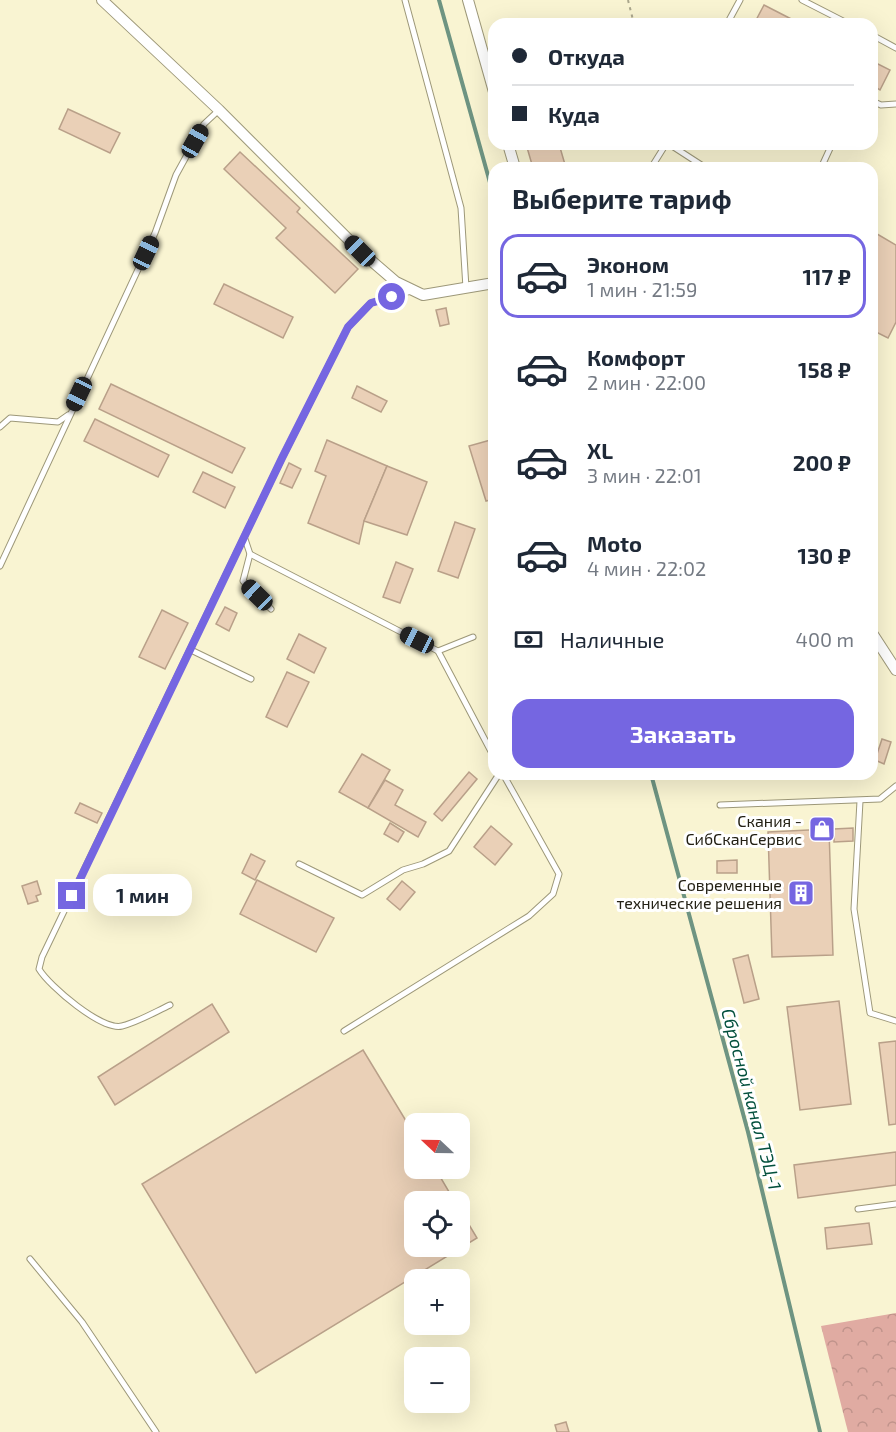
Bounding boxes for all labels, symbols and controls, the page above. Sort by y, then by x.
text: Откуда [548,43,625,69]
text: Куда [548,101,600,127]
car [178,121,212,161]
text: Выберите тариф [512,182,732,214]
car [341,232,379,270]
car [130,233,162,273]
icon: car [515,249,569,303]
text: Эконом [587,251,669,277]
text: 117 ₽ [803,263,851,289]
text: 1 мин · 21:59 [587,277,697,301]
route start [378,283,405,310]
icon: car [515,342,569,396]
text: Комфорт [587,344,685,370]
text: 158 ₽ [798,356,851,382]
text: 2 мин · 22:00 [587,370,706,394]
car [63,374,95,414]
icon: car [515,435,569,489]
text: XL [587,437,613,463]
text: 200 ₽ [793,449,851,475]
text: 3 мин · 22:01 [587,463,702,487]
icon: car [515,528,569,582]
text: Moto [587,530,642,556]
text: 130 ₽ [797,542,851,568]
text: 4 мин · 22:02 [587,556,706,580]
car [238,576,276,614]
icon: cash [512,623,545,656]
car [397,624,437,656]
text: Наличные [560,626,664,652]
text: 400 m [796,627,854,651]
button: Заказать [512,699,854,768]
place label: Скания - СибСканСервис [685,811,802,848]
shop icon: Скания - СибСканСервис [807,814,837,844]
callout: 1 мин [93,875,192,917]
place label: Современные технические решения [617,875,782,912]
building icon: Современные технические решения [786,878,816,908]
route end [58,882,85,909]
text: 1 мин [116,883,169,907]
water label: Сбросной канал ТЭЦ-1 [717,1006,787,1192]
north arrow [404,1113,470,1179]
map controls [404,1113,470,1413]
button: locate [404,1191,470,1257]
button: + [404,1269,470,1335]
button: − [404,1347,470,1413]

